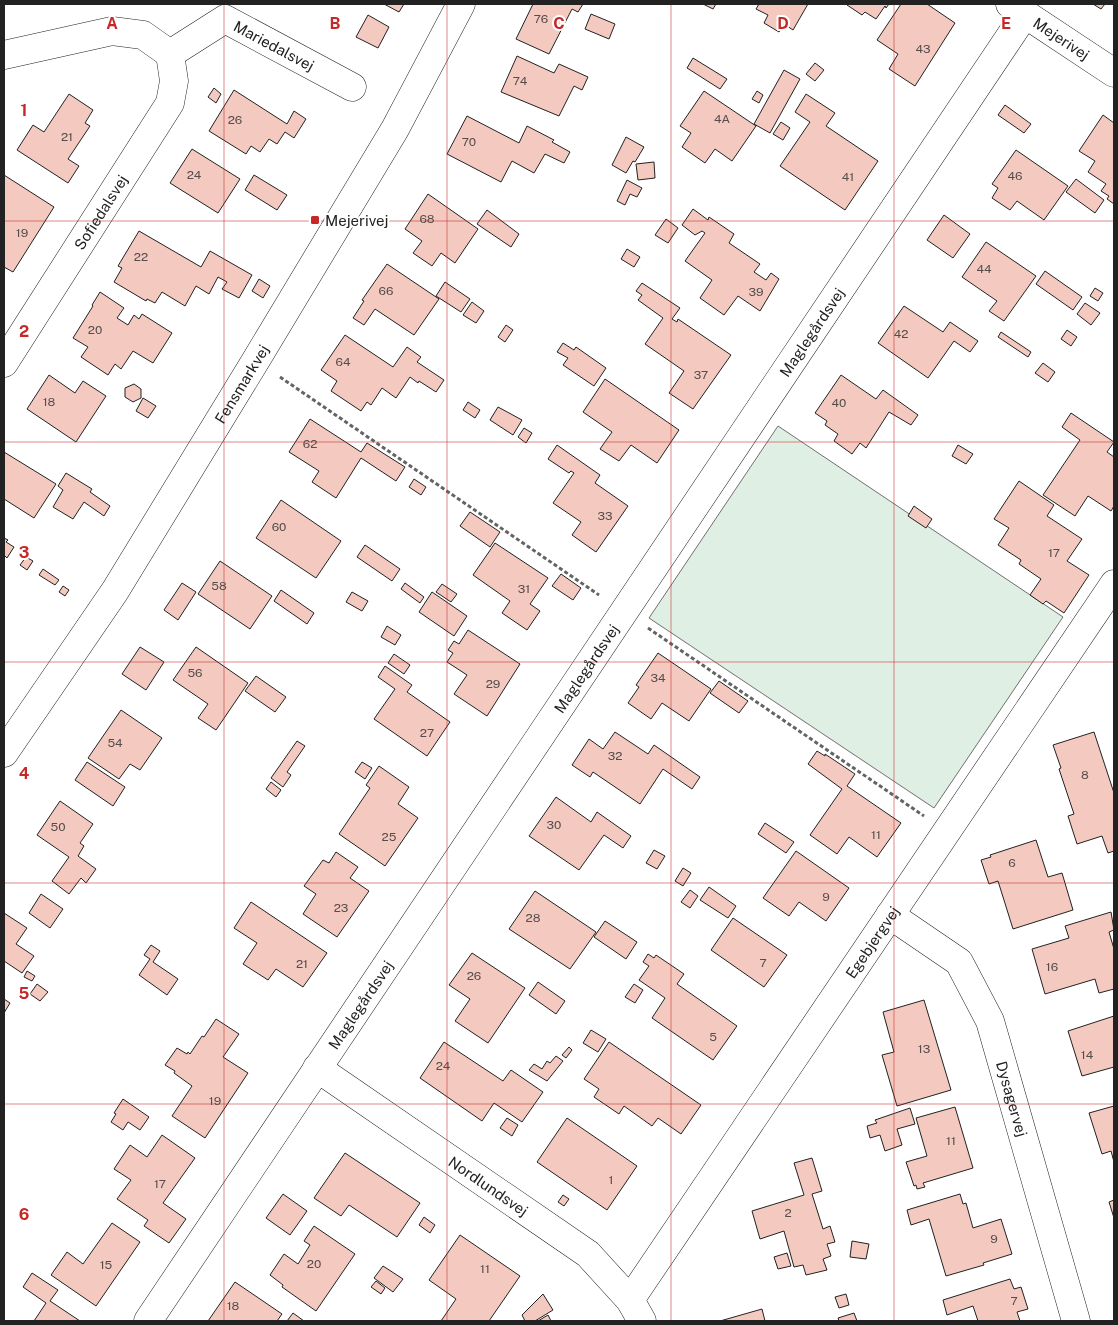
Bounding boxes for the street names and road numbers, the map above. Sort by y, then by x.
street label: Mejerivej [1030,14,1093,63]
street label: Mariedalsvej [231,17,317,74]
street label: Sofiedalsvej [70,172,130,253]
street label: Maglegårdsvej [776,284,847,380]
street label: Fensmarkvej [211,341,272,426]
street label: Maglegårdsvej [550,621,622,716]
street label: Egebjergvej [842,903,902,981]
street label: Maglegårdsvej [325,957,396,1052]
street label: Dysagervej [993,1059,1031,1138]
street label: Nordlundsvej [445,1152,532,1219]

